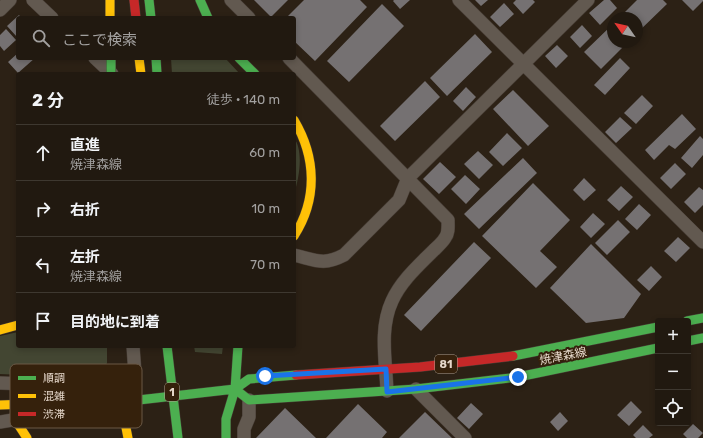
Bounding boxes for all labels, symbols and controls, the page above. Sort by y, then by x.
north arrow [607,12,643,48]
search box [16,16,296,60]
icon: search [30,27,52,49]
text: ここで検索 [62,31,137,49]
text: 2 分 [32,90,64,110]
text: 徒歩 · 140 m [207,92,280,107]
text: 直進 [70,136,100,154]
icon: ahead [32,142,54,164]
text: 60 m [249,145,280,160]
text: 焼津森線 [70,157,122,172]
icon: right [32,198,54,220]
text: 右折 [70,201,100,219]
text: 10 m [251,201,280,216]
text: 左折 [70,248,100,266]
icon: left [32,254,54,276]
text: 70 m [250,257,280,272]
text: 焼津森線 [70,269,122,284]
icon: arrive [32,310,54,332]
text: 目的地に到着 [70,313,160,331]
map controls [655,318,691,426]
button: + [655,318,691,354]
street label: 焼津森線 [538,345,588,367]
button: − [655,354,691,390]
road number: 81 [435,355,457,373]
legend [10,364,142,428]
route start [256,367,274,385]
route end [509,368,527,386]
text: 順調 [43,372,65,385]
road number: 1 [165,383,179,401]
text: 混雑 [43,390,65,403]
button: locate [655,390,691,426]
text: 渋滞 [43,408,65,421]

